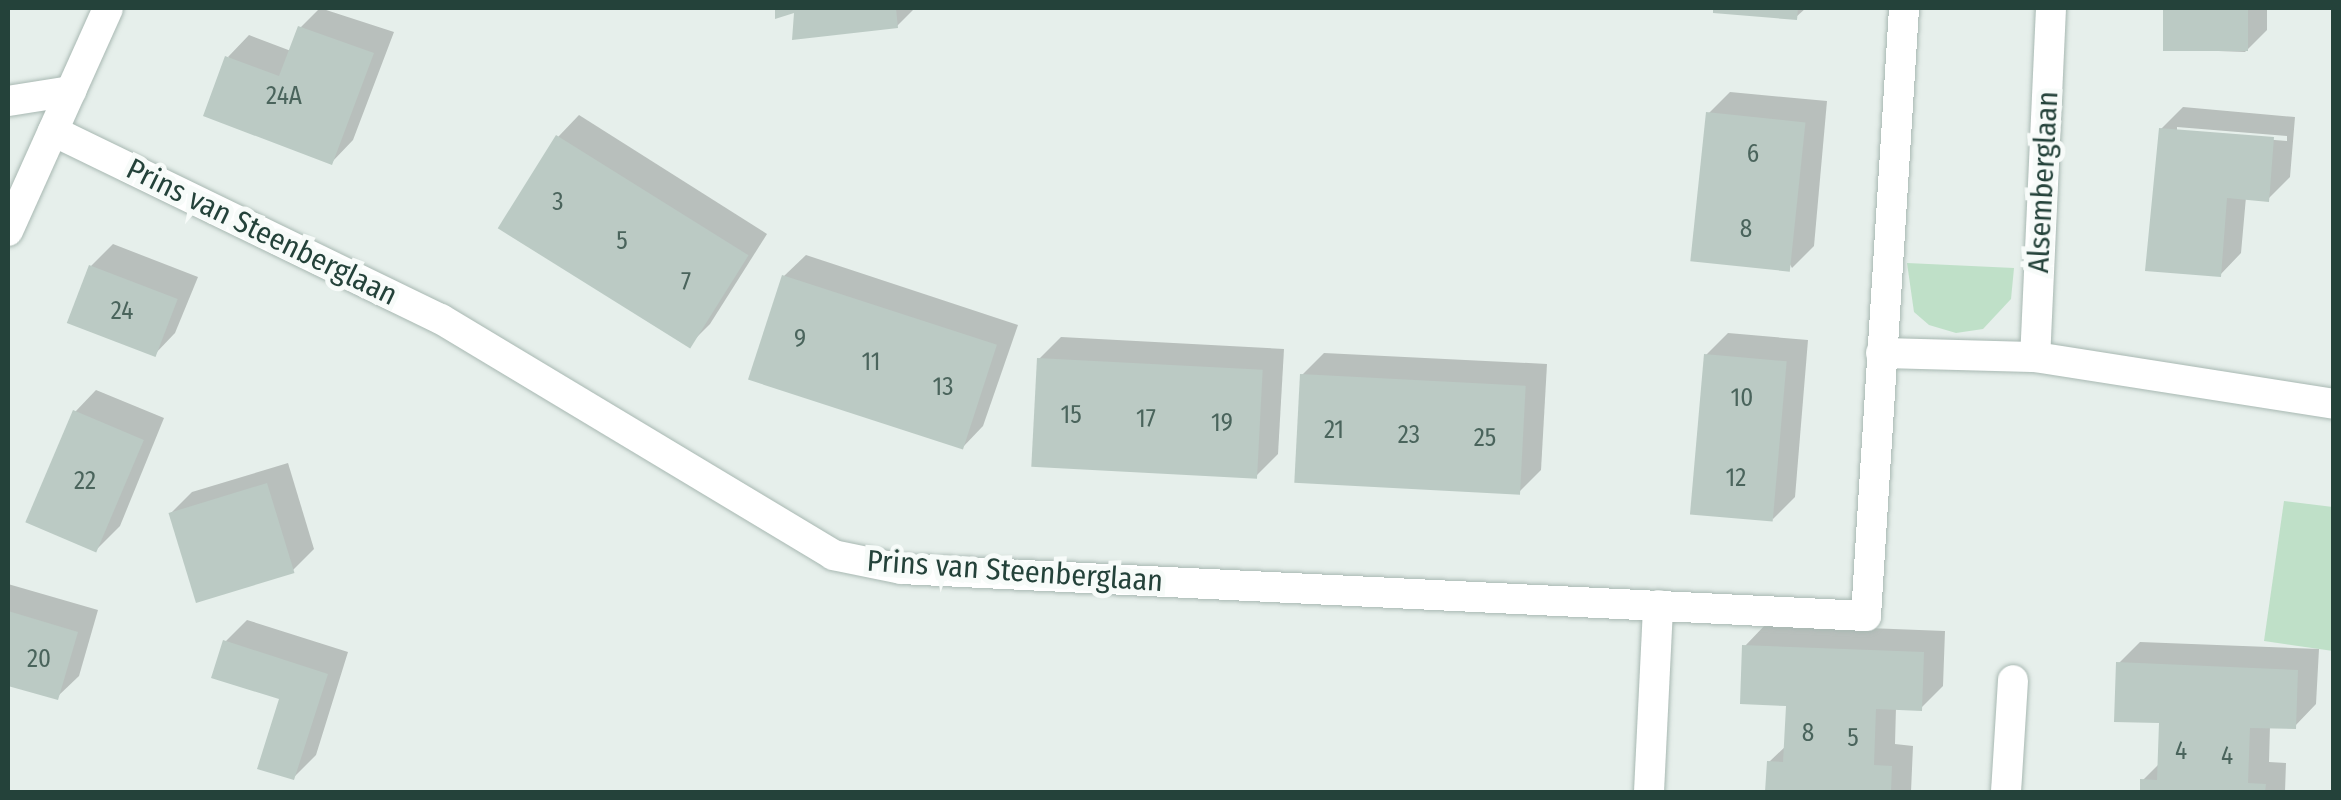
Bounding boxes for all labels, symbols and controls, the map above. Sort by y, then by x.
house number: 24A [266,81,302,111]
street label: Alsemberglaan [2020,90,2066,274]
house number: 6 [1747,139,1759,169]
street label: Prins van Steenberglaan [121,151,403,313]
house number: 3 [552,187,564,217]
house number: 8 [1740,214,1752,244]
house number: 5 [616,226,628,256]
house number: 7 [681,267,691,297]
house number: 24 [111,296,133,326]
house number: 9 [794,324,806,354]
house number: 11 [861,347,881,377]
house number: 13 [932,372,954,402]
house number: 10 [1731,383,1753,413]
house number: 15 [1060,400,1082,430]
house number: 17 [1136,404,1156,434]
house number: 19 [1211,408,1233,438]
house number: 21 [1324,415,1344,445]
house number: 23 [1398,420,1420,450]
house number: 25 [1474,423,1496,453]
house number: 12 [1726,463,1746,493]
house number: 22 [74,466,96,496]
street label: Prins van Steenberglaan [866,543,1164,599]
house number: 20 [27,644,51,674]
house number: 8 [1802,718,1814,748]
house number: 5 [1847,723,1859,753]
house number: 4 [2175,736,2187,766]
house number: 4 [2221,741,2233,771]

